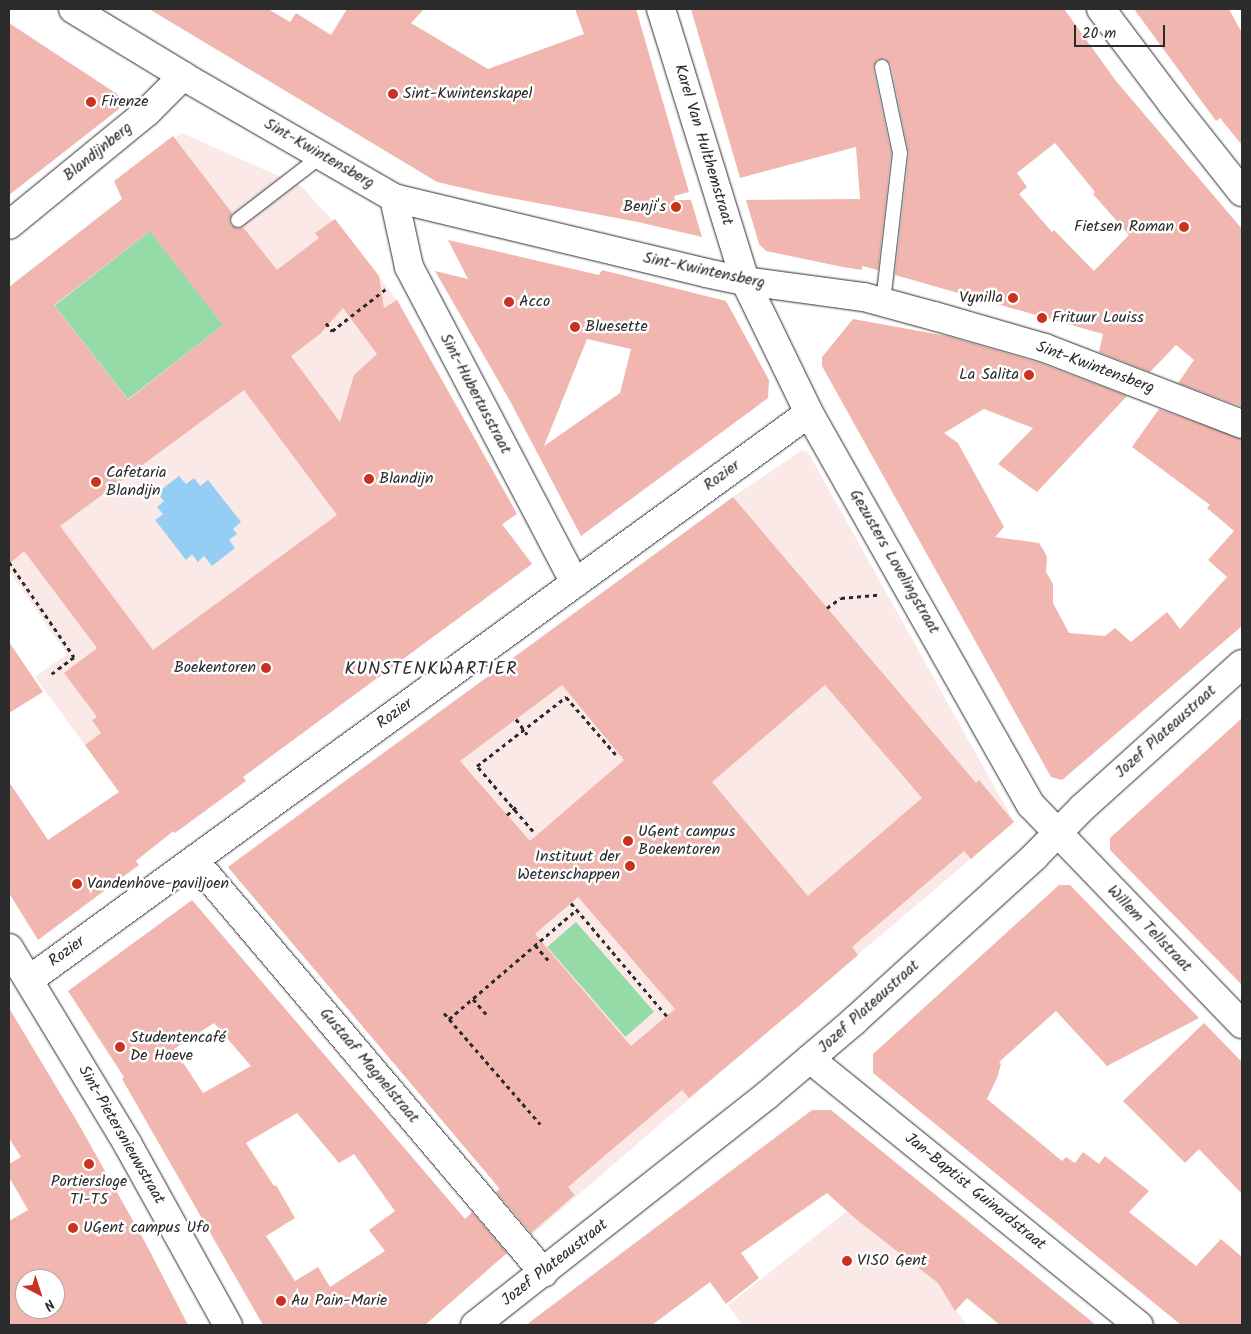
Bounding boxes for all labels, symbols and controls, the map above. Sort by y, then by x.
scale bar [1076,15,1167,47]
text: 20 m [1082,22,1116,46]
street label: Karel Van Hulthemstraat [669,62,737,228]
place label: Sint-Kwintenskapel [403,84,532,104]
marker: Sint-Kwintenskapel [387,88,399,100]
place label: Firenze [101,92,148,112]
marker: Firenze [85,96,97,108]
street label: Sint-Kwintensberg [260,115,378,193]
street label: Blandijnberg [60,118,136,186]
place label: Benji's [623,197,666,217]
marker: Benji's [670,201,682,213]
place label: Fietsen Roman [1074,217,1174,237]
marker: Fietsen Roman [1178,221,1190,233]
street label: Sint-Kwintensberg [641,249,767,293]
place label: Vynilla [959,288,1003,308]
place label: Acco [519,292,550,312]
marker: Vynilla [1007,292,1019,304]
marker: Acco [503,296,515,308]
place label: Frituur Louiss [1052,308,1144,328]
marker: Frituur Louiss [1036,312,1048,324]
place label: Bluesette [585,317,648,337]
marker: Bluesette [569,321,581,333]
street label: Sint-Hubertusstraat [435,330,515,458]
street label: Sint-Kwintensberg [1033,338,1157,398]
place label: La Salita [959,365,1019,385]
marker: La Salita [1023,369,1035,381]
street label: Rozier [700,456,744,496]
place label: Cafetaria Blandijn [106,463,167,501]
place label: Blandijn [379,469,434,489]
marker: Blandijn [363,473,375,485]
marker: Cafetaria Blandijn [90,476,102,488]
street label: Gezusters Lovelingstraat [845,486,943,638]
place label: Boekentoren [174,658,256,678]
district label: KUNSTENKWARTIER [343,659,519,681]
marker: Boekentoren [260,662,272,674]
street label: Jozef Plateaustraat [1111,682,1221,782]
street label: Rozier [373,694,417,734]
place label: UGent campus Boekentoren [638,822,735,860]
marker: UGent campus Boekentoren [622,835,634,847]
place label: Instituut der Wetenschappen [517,847,620,885]
marker: Instituut der Wetenschappen [624,860,636,872]
place label: Vandenhove-paviljoen [87,874,229,894]
marker: Vandenhove-paviljoen [71,878,83,890]
street label: Willem Tellstraat [1103,881,1195,977]
street label: Rozier [45,932,89,972]
street label: Jozef Plateaustraat [814,957,924,1057]
street label: Gustaaf Magnelstraat [315,1004,423,1128]
place label: Studentencafé De Hoeve [130,1028,226,1066]
marker: Studentencafé De Hoeve [114,1041,126,1053]
street label: Sint-Pietersnieuwstraat [73,1062,169,1208]
street label: Jan-Baptist Guinardstraat [901,1129,1049,1255]
marker: Portiersloge T1-T5 [83,1158,95,1170]
place label: Portiersloge T1-T5 [51,1172,127,1210]
street label: Jozef Plateaustraat [498,1216,612,1310]
place label: UGent campus Ufo [83,1218,209,1238]
marker: UGent campus Ufo [67,1222,79,1234]
place label: VISO Gent [857,1251,927,1271]
marker: VISO Gent [841,1255,853,1267]
north arrow [15,1269,65,1319]
place label: Au Pain-Marie [291,1291,387,1311]
text: N [39,1293,59,1316]
marker: Au Pain-Marie [275,1295,287,1307]

